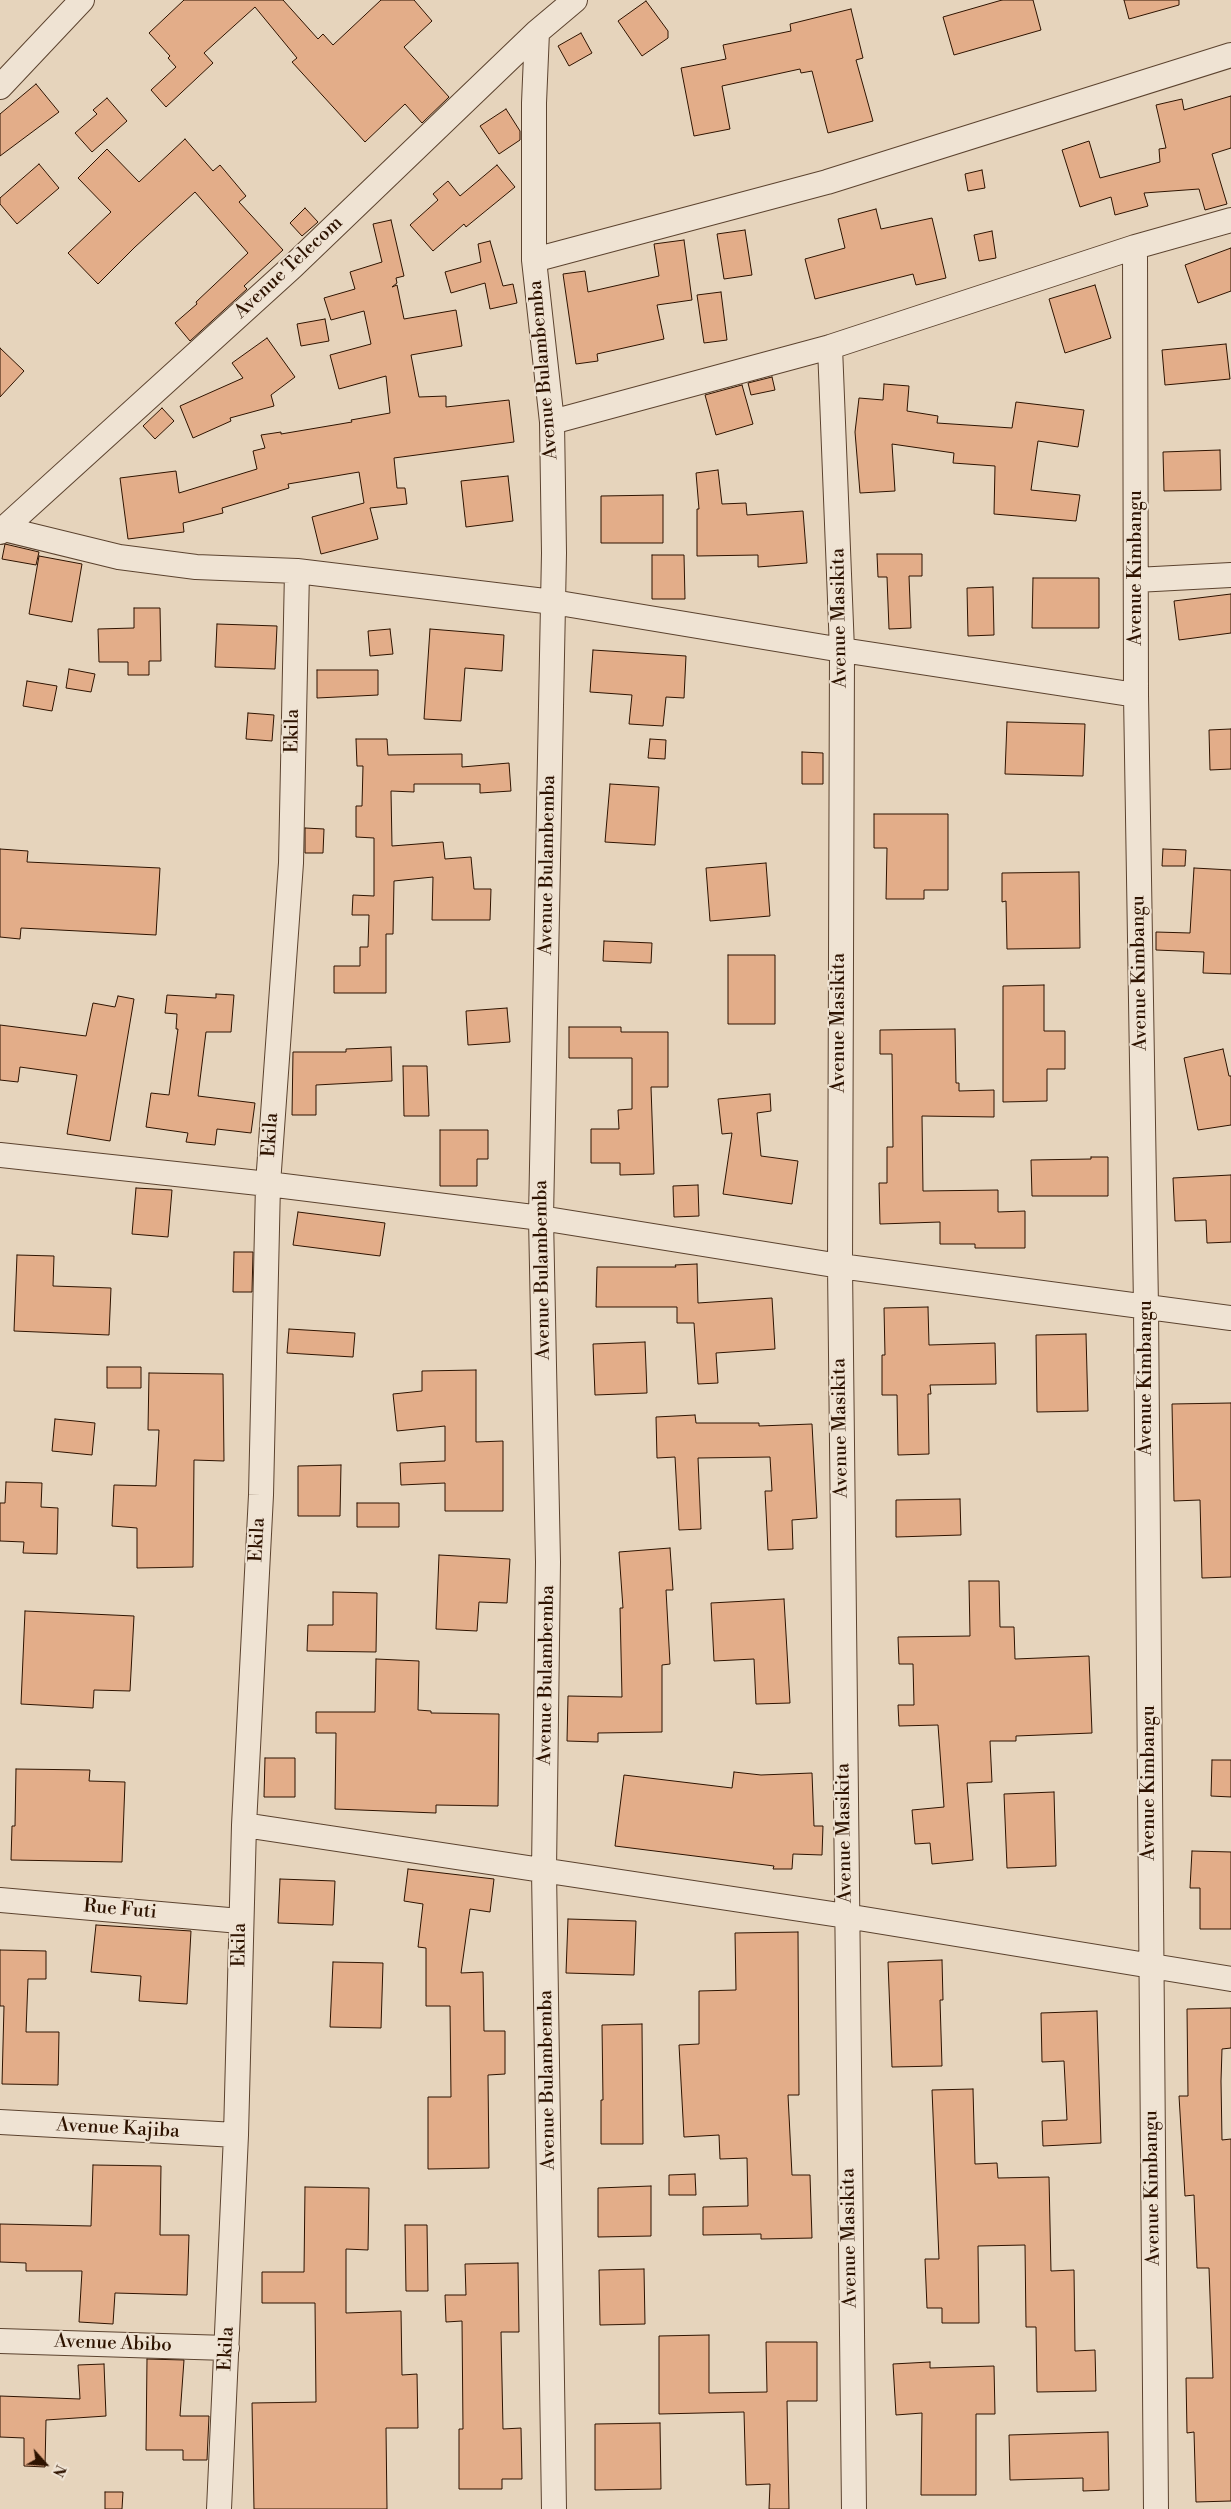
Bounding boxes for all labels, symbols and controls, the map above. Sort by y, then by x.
street label: Avenue Telecom [230,212,348,324]
street label: Avenue Bulambemba [525,279,563,461]
street label: Avenue Kimbangu [1125,490,1147,646]
street label: Avenue Masikita [827,548,853,688]
street label: Ekila [281,709,305,753]
street label: Avenue Bulambemba [535,775,561,955]
street label: Avenue Kimbangu [1127,895,1153,1051]
street label: Avenue Masikita [828,953,850,1093]
street label: Ekila [258,1112,284,1158]
street label: Avenue Bulambemba [530,1180,556,1360]
street label: Avenue Kimbangu [1135,1300,1157,1456]
street label: Avenue Masikita [828,1358,854,1498]
street label: Ekila [245,1517,271,1563]
street label: Avenue Bulambemba [534,1585,560,1765]
street label: Avenue Kimbangu [1138,1705,1160,1861]
street label: Avenue Masikita [832,1763,858,1903]
street label: Rue Futi [82,1895,158,1925]
street label: Ekila [228,1923,252,1967]
street label: Avenue Bulambemba [535,1990,561,2170]
street label: Avenue Kimbangu [1140,2110,1166,2266]
street label: Avenue Kajiba [56,2114,180,2144]
street label: Avenue Masikita [837,2168,863,2308]
street label: Ekila [214,2326,240,2372]
street label: Avenue Abibo [54,2331,172,2357]
north arrow [20,2439,70,2489]
text: N [48,2462,69,2479]

